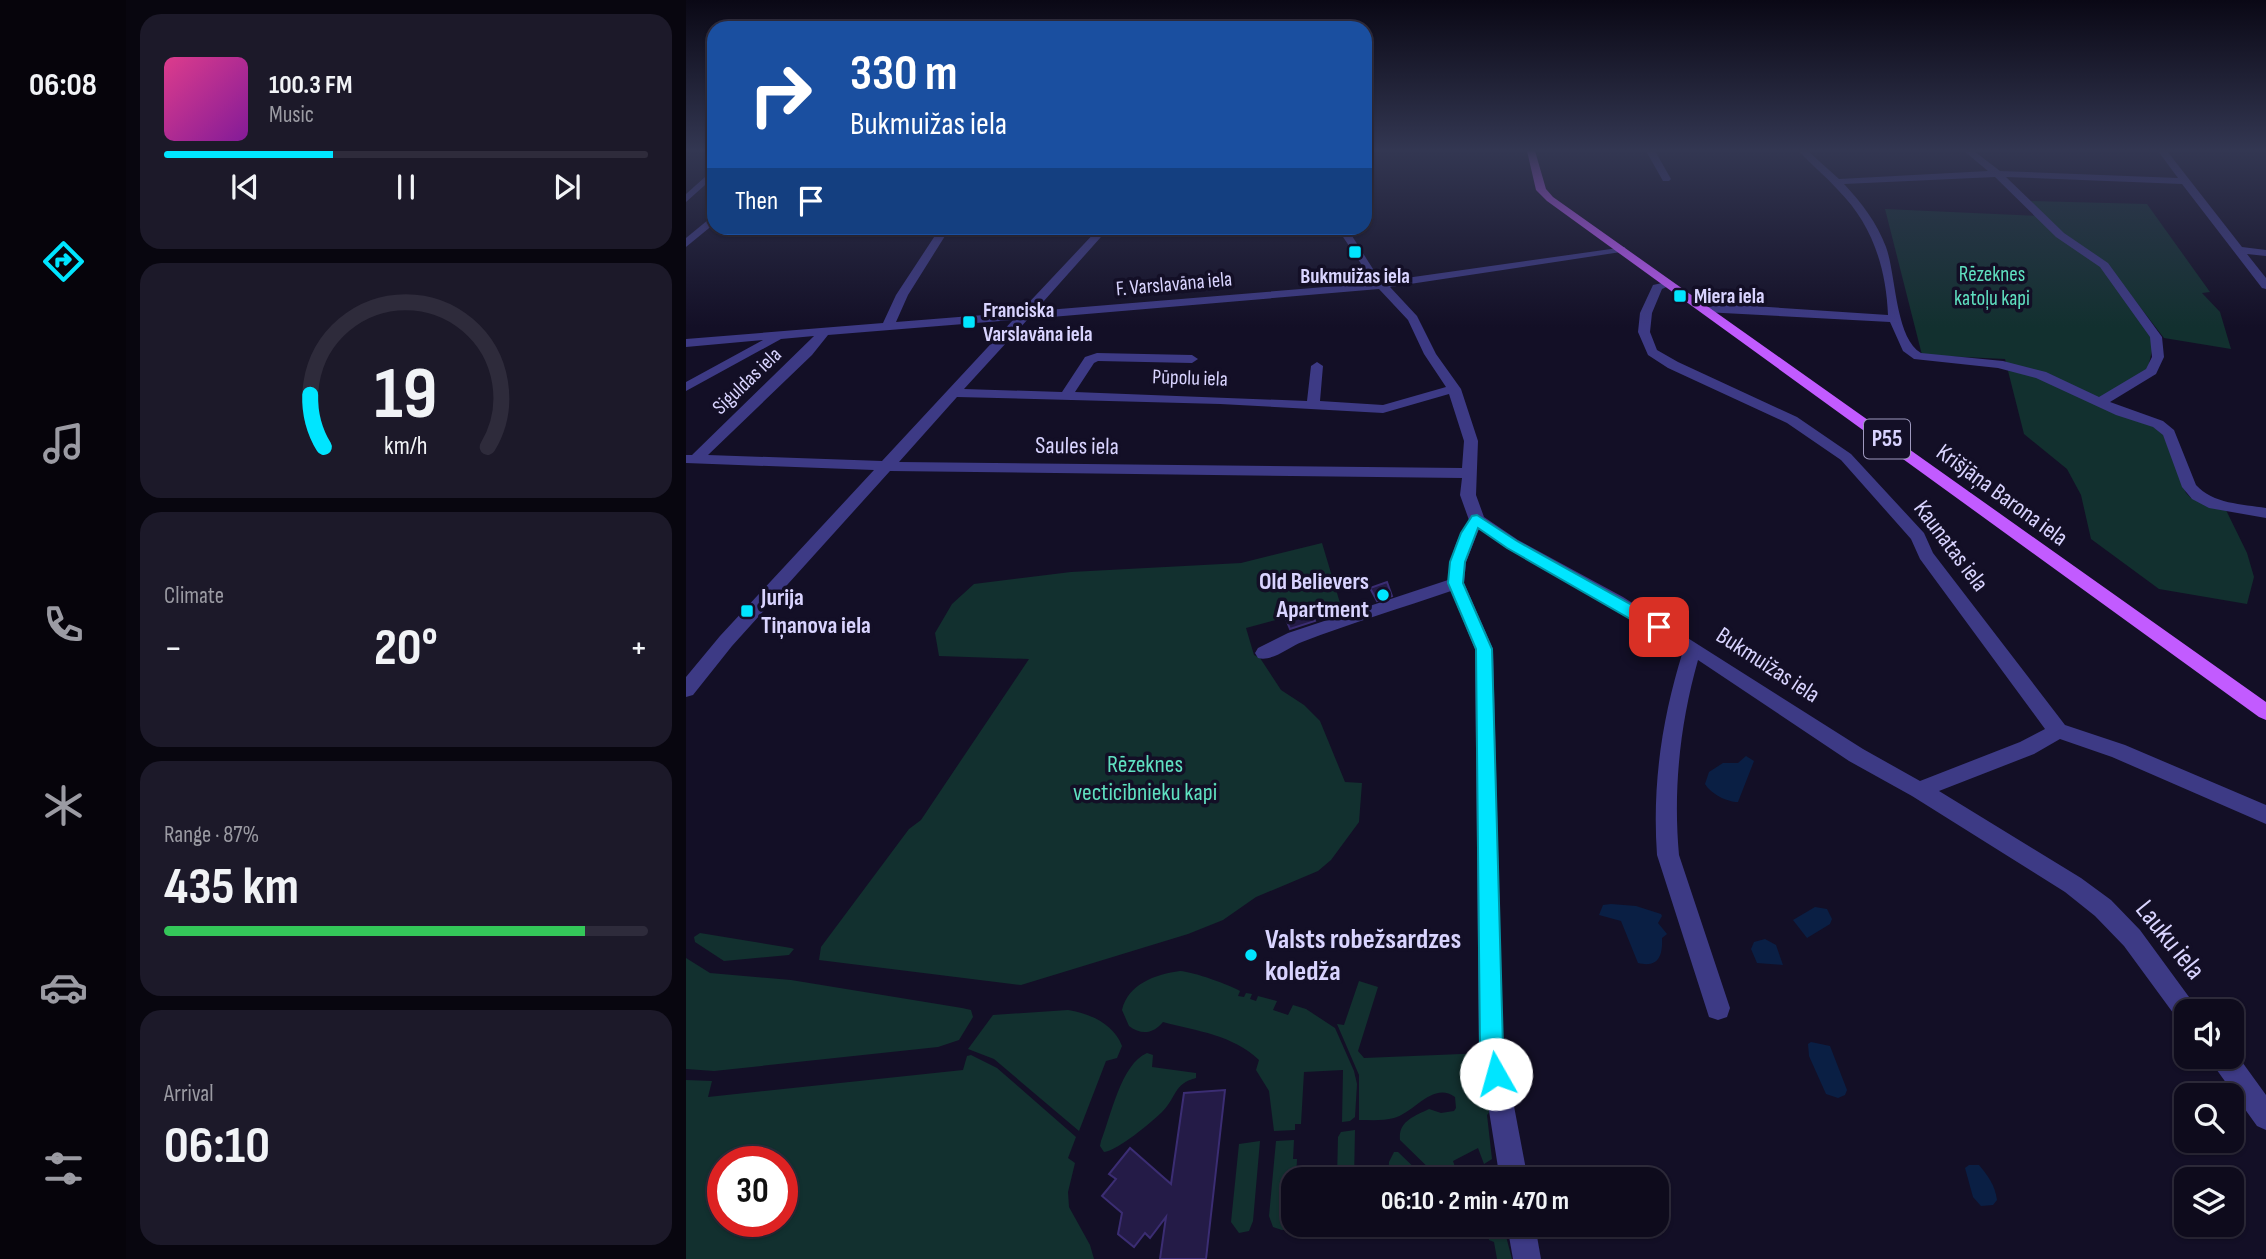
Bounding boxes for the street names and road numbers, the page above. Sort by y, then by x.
street label: F. Varslavāna iela [1115,266,1233,302]
street label: Siguldas iela [707,342,787,420]
street label: Pūpolu iela [1152,364,1228,392]
road number: P55 [1864,420,1910,458]
street label: Saules iela [1035,431,1119,461]
street label: Krišjāņa Barona iela [1931,438,2073,552]
street label: Kaunatas iela [1907,495,1995,597]
street label: Bukmuižas iela [1711,621,1825,709]
street label: Lauku iela [2128,894,2212,986]

